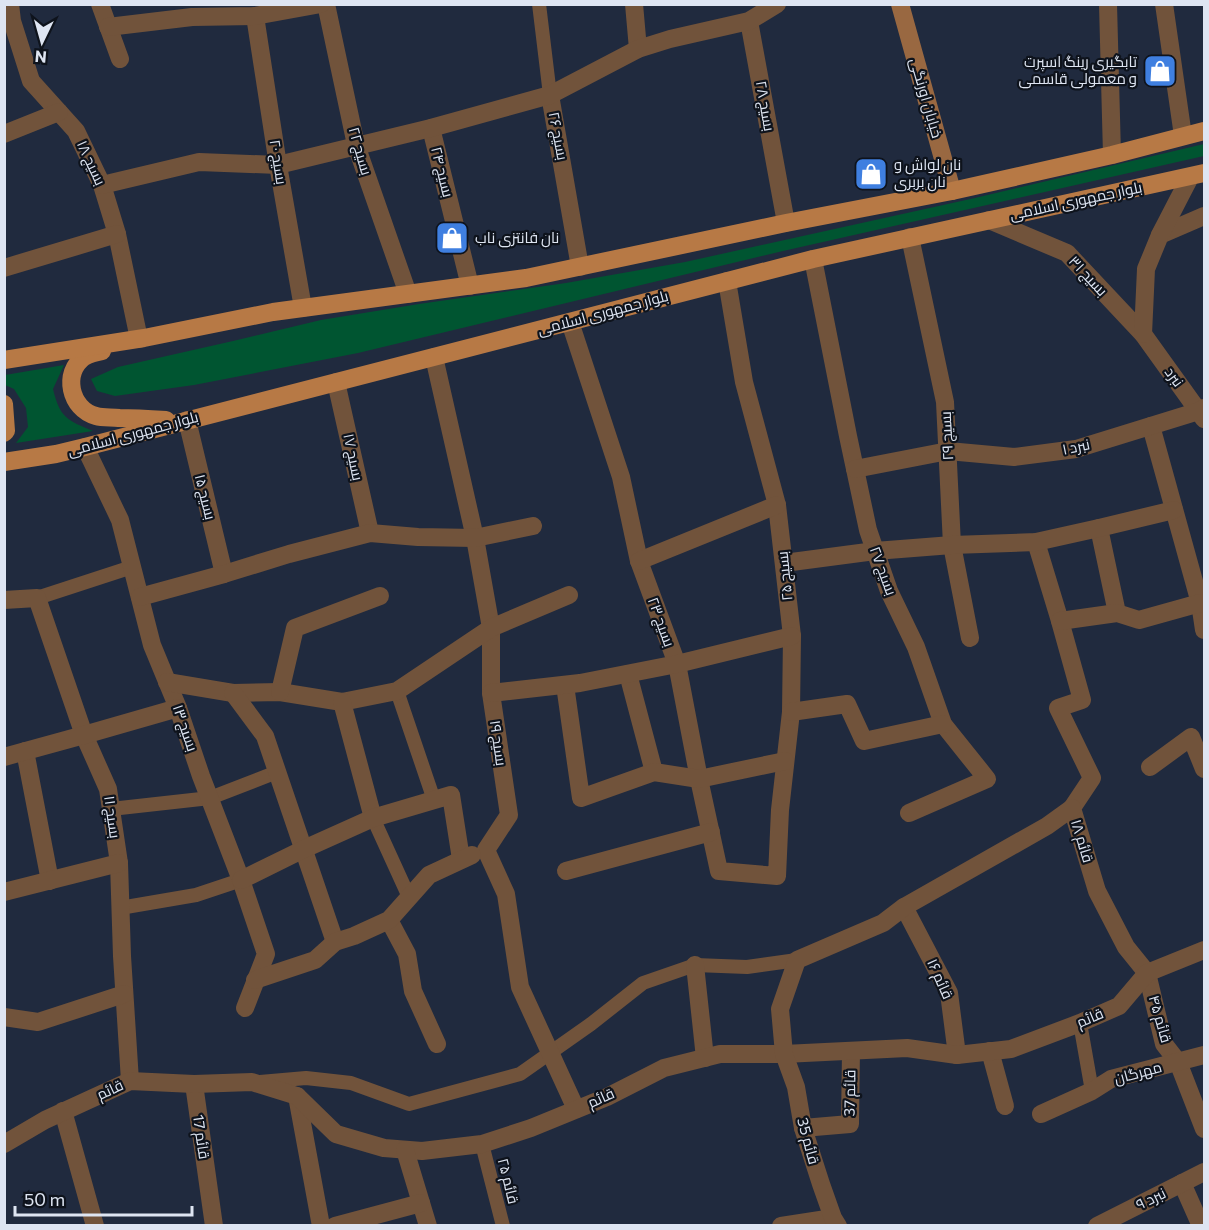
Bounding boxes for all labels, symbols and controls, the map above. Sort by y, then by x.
north arrow [12,12,72,72]
text: N [34,47,47,67]
place label: تابگیری رینگ اسپرت و معمولی قاسمی [1018,52,1137,89]
shop icon: تابگیری رینگ اسپرت و معمولی قاسمی [1142,53,1178,89]
street label: خیابان اورنگی [905,56,947,140]
street label: بسیج ۲۸ [750,79,779,133]
street label: بسیج ۲۶ [543,110,572,162]
street label: بسیج ۲۲ [343,124,376,178]
street label: بسیج ۱۸ [71,137,110,189]
street label: بسیج ۲۰ [264,138,291,186]
street label: بسیج ۲۴ [425,145,458,200]
place label: نان لواش و نان بربری [894,155,961,192]
shop icon: نان لواش و نان بربری [853,156,889,192]
street label: بلوار جمهوری اسلامی [1008,177,1144,225]
shop icon: نان فانتزی ناب [434,220,470,256]
place label: نان فانتزی ناب [475,228,559,248]
street label: بسیج ۳۱ [1063,251,1112,301]
street label: بلوار جمهوری اسلامی [535,286,671,340]
street label: نبرد [1161,363,1188,390]
street label: بلوار جمهوری اسلامی [65,407,201,461]
street label: بسیج ۲۹ [936,411,959,461]
street label: بسیج ۱۷ [337,432,368,483]
street label: نبرد ۱ [1060,434,1091,459]
street label: بسیج ۱۵ [189,472,220,522]
street label: بسیج ۲۷ [864,544,901,599]
street label: بسیج ۲۵ [772,550,799,602]
street label: بسیج ۲۳ [642,594,679,650]
street label: بسیج ۱۳ [167,702,202,754]
street label: بسیج ۱۹ [484,719,511,767]
street label: بسیج ۱۱ [98,794,125,840]
street label: قائم ۱۸ [1066,817,1098,865]
street label: قائم ۱۶ [922,956,958,1002]
street label: قائم ۴۵ [1144,993,1176,1045]
street label: قائم [1073,1003,1107,1033]
street label: مهرگان [1112,1057,1164,1089]
street label: قائم 37 [840,1069,860,1117]
street label: قائم [93,1075,127,1105]
street label: قائم [584,1083,618,1113]
street label: قائم 17 [188,1114,214,1160]
street label: قائم 35 [792,1115,824,1167]
street label: قائم ۲۵ [493,1156,523,1206]
scale bar [15,1179,192,1217]
street label: نبرد ۹ [1133,1183,1169,1214]
text: 50 m [24,1188,65,1210]

